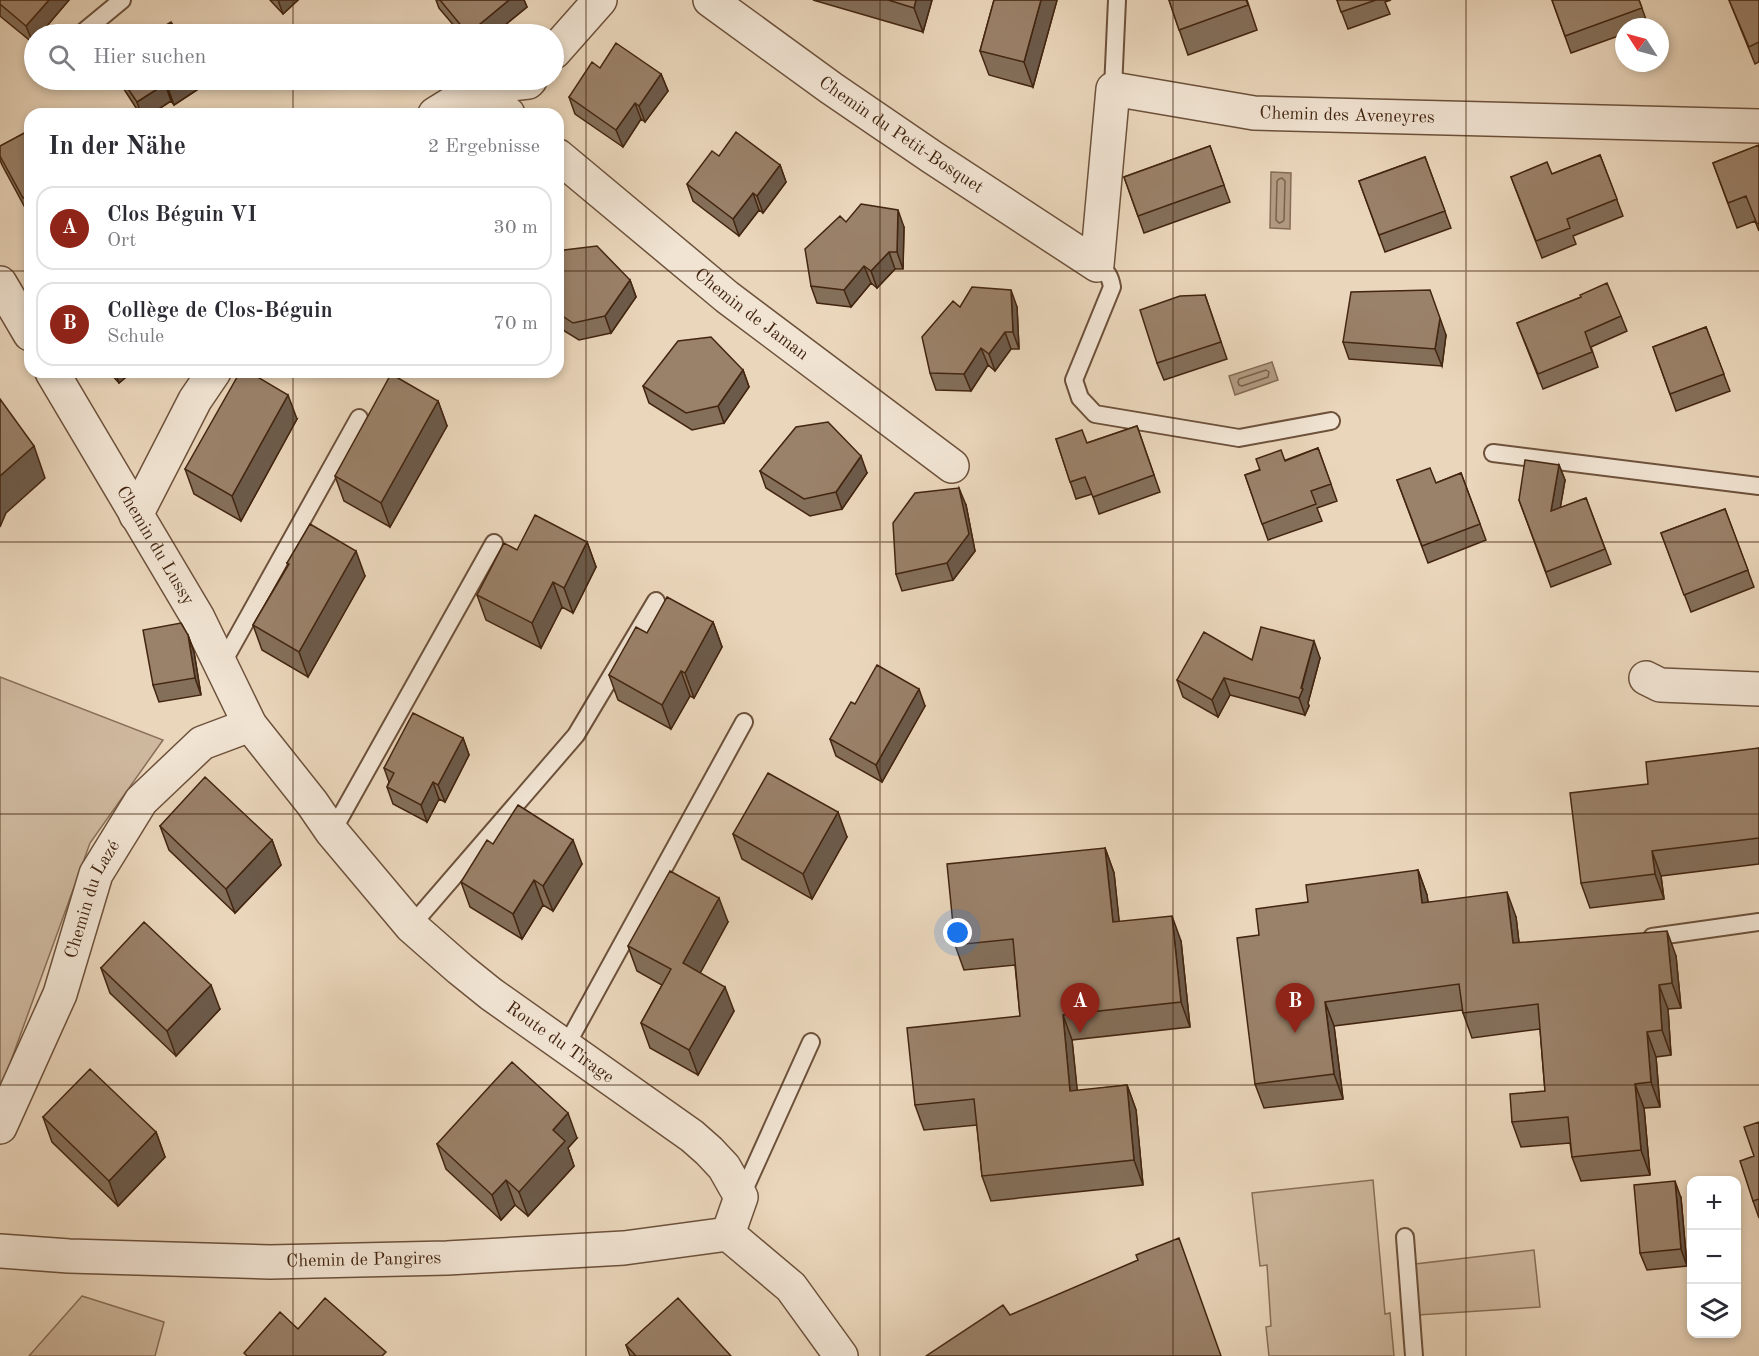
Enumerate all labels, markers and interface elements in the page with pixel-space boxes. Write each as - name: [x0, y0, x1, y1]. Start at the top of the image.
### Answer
- north arrow: [1615, 18, 1669, 72]
- search box: [24, 24, 564, 90]
- icon: search: [45, 41, 78, 74]
- text: Hier suchen: [93, 46, 206, 68]
- street label: Chemin du Petit-Bosquet: [815, 73, 987, 197]
- street label: Chemin des Aveneyres: [1259, 104, 1435, 127]
- text: In der Nähe: [48, 134, 186, 160]
- text: 2 Ergebnisse: [428, 137, 540, 157]
- text: Clos Béguin VI: [107, 204, 257, 226]
- text: A: [62, 218, 77, 238]
- text: 30 m: [493, 218, 538, 238]
- text: Ort: [107, 231, 136, 251]
- street label: Chemin de Jaman: [691, 265, 812, 364]
- text: Collège de Clos-Béguin: [107, 300, 333, 322]
- text: B: [62, 314, 77, 334]
- text: 70 m: [493, 314, 538, 334]
- text: Schule: [107, 327, 164, 347]
- street label: Chemin du Lussy: [113, 483, 198, 609]
- street label: Chemin du Lazé: [62, 837, 123, 961]
- your location: [943, 918, 972, 947]
- pin: A: [1060, 984, 1100, 1033]
- pin: B: [1276, 984, 1314, 1033]
- street label: Route du Tirage: [503, 999, 617, 1087]
- map controls: [1687, 1176, 1741, 1338]
- button: +: [1687, 1176, 1741, 1230]
- button: −: [1687, 1230, 1741, 1284]
- street label: Chemin de Pangires: [286, 1249, 442, 1271]
- button: layers: [1687, 1284, 1741, 1338]

